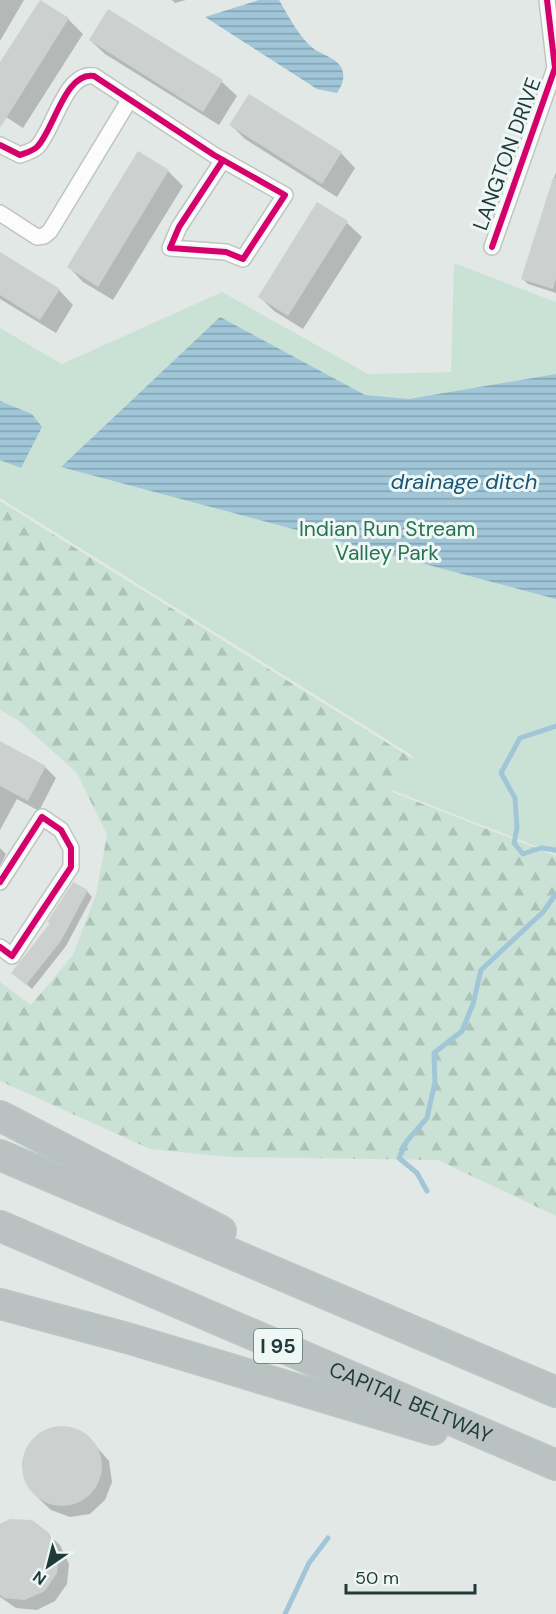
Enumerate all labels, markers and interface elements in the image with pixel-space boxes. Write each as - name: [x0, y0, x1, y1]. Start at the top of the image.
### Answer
- street label: LANGTON DRIVE: [466, 74, 548, 234]
- water label: drainage ditch: [390, 467, 538, 496]
- park label: Indian Run Stream Valley Park: [299, 515, 475, 567]
- road number: I 95: [254, 1329, 302, 1363]
- street label: CAPITAL BELTWAY: [325, 1355, 497, 1450]
- north arrow: [18, 1536, 78, 1596]
- scale bar: [346, 1557, 475, 1595]
- text: N: [29, 1566, 50, 1590]
- text: 50 m: [355, 1566, 399, 1590]

